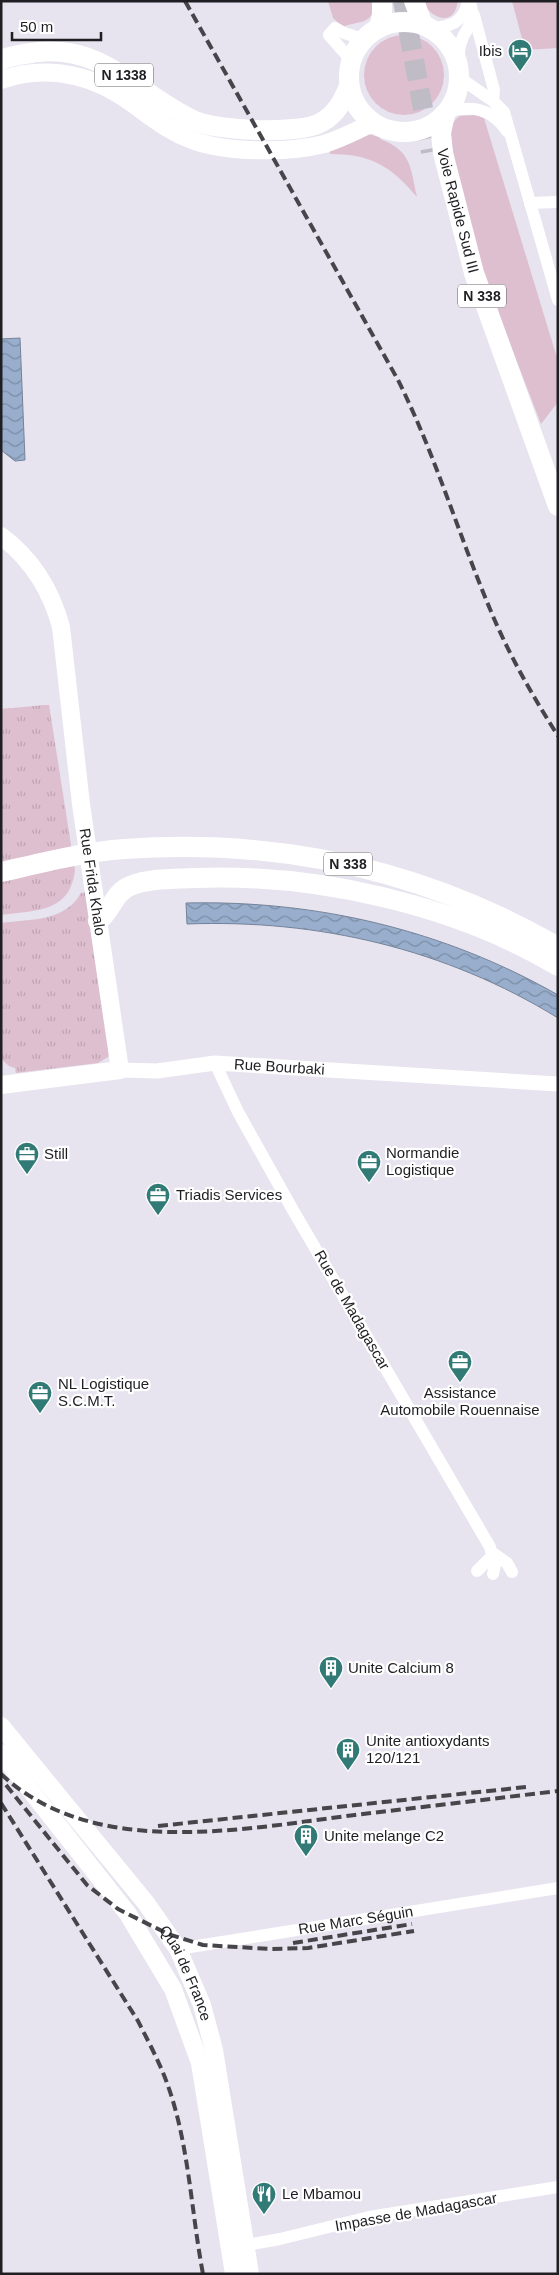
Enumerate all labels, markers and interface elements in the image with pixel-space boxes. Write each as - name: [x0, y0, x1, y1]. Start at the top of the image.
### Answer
- scale bar: [12, 10, 101, 42]
- text: 50 m: [20, 18, 53, 35]
- hotel icon: Ibis: [507, 38, 533, 72]
- place label: Ibis: [479, 42, 502, 59]
- road number: N 1338: [95, 64, 153, 86]
- street label: Voie Rapide Sud III: [435, 147, 483, 275]
- road number: N 338: [458, 284, 506, 308]
- street label: Rue Frida Khalo: [77, 827, 109, 937]
- road number: N 338: [324, 852, 372, 876]
- street label: Rue Bourbaki: [233, 1055, 325, 1078]
- office icon: Still: [14, 1141, 40, 1175]
- place label: Normandie Logistique: [386, 1144, 459, 1178]
- place label: Still: [44, 1145, 68, 1162]
- office icon: Normandie Logistique: [356, 1149, 382, 1183]
- office icon: Triadis Services: [145, 1182, 171, 1216]
- place label: Triadis Services: [176, 1186, 282, 1203]
- street label: Rue de Madagascar: [311, 1247, 394, 1372]
- office icon: Assistance Automobile Rouennaise: [447, 1349, 473, 1383]
- place label: NL Logistique S.C.M.T.: [58, 1375, 149, 1409]
- office icon: NL Logistique S.C.M.T.: [27, 1380, 53, 1414]
- place label: Assistance Automobile Rouennaise: [380, 1384, 540, 1418]
- building icon: Unite Calcium 8: [318, 1655, 344, 1689]
- place label: Unite Calcium 8: [348, 1659, 454, 1676]
- place label: Unite antioxydants 120/121: [366, 1732, 489, 1766]
- building icon: Unite antioxydants 120/121: [335, 1737, 361, 1771]
- building icon: Unite melange C2: [293, 1823, 319, 1857]
- place label: Unite melange C2: [324, 1827, 444, 1844]
- street label: Rue Marc Séguin: [297, 1902, 414, 1938]
- street label: Quai de France: [156, 1922, 215, 2022]
- restaurant icon: Le Mbamou: [251, 2181, 277, 2215]
- place label: Le Mbamou: [282, 2185, 361, 2202]
- street label: Impasse de Madagascar: [334, 2189, 498, 2234]

